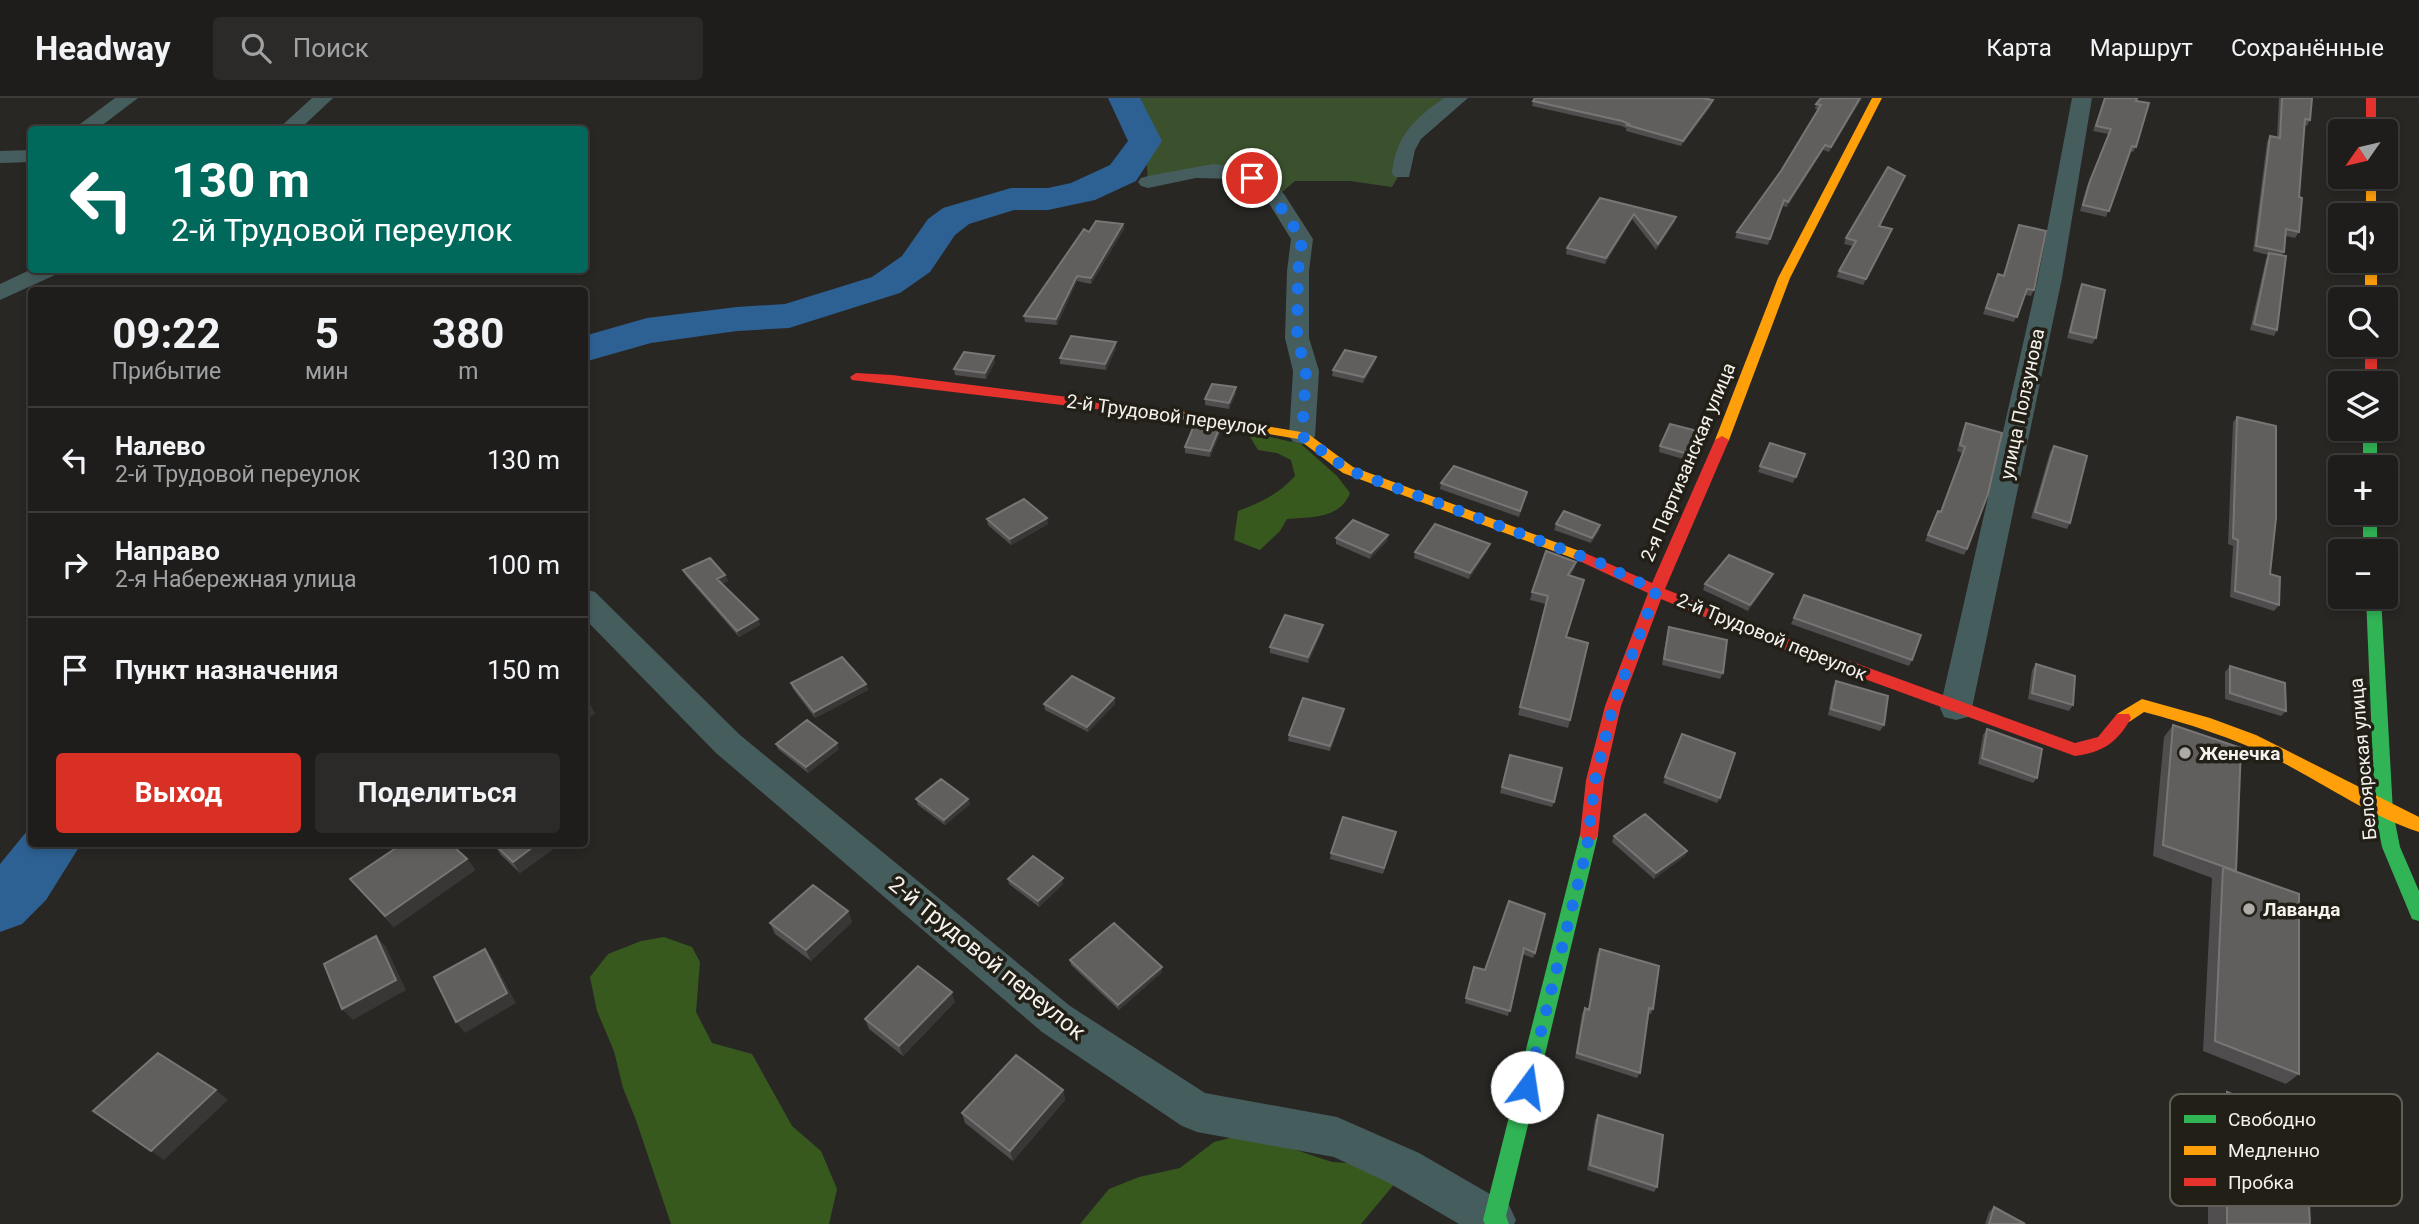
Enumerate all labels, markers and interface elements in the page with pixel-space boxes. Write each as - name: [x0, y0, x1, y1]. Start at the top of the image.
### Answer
- search box: [213, 17, 703, 80]
- text: Headway: [35, 29, 171, 68]
- icon: search: [237, 29, 275, 67]
- text: Поиск: [293, 33, 369, 63]
- text: Карта: [1986, 34, 2052, 62]
- text: Маршрут: [2090, 34, 2193, 62]
- text: Сохранённые: [2231, 34, 2384, 62]
- north arrow: [2328, 119, 2398, 189]
- map controls: [2328, 119, 2398, 609]
- pin: [1222, 148, 1282, 208]
- text: 130 m: [171, 152, 310, 209]
- icon: left: [56, 154, 147, 245]
- icon: arrive: [1233, 159, 1271, 197]
- button: sound: [2328, 203, 2398, 273]
- text: 2-й Трудовой переулок: [171, 211, 512, 249]
- button: search: [2328, 287, 2398, 357]
- text: 09:22: [112, 309, 221, 358]
- text: 5: [315, 309, 339, 358]
- text: 380: [432, 309, 504, 358]
- street label: улица Ползунова: [1995, 326, 2049, 482]
- text: Прибытие: [112, 358, 221, 385]
- text: мин: [305, 358, 349, 385]
- text: m: [458, 358, 478, 385]
- street label: 2-я Партизанская улица: [1636, 359, 1740, 565]
- button: layers: [2328, 371, 2398, 441]
- street label: 2-й Трудовой переулок: [1065, 390, 1270, 441]
- text: Налево: [115, 431, 205, 461]
- icon: left: [56, 441, 94, 479]
- text: 130 m: [487, 445, 560, 475]
- button: +: [2328, 455, 2398, 525]
- text: 2-й Трудовой переулок: [115, 461, 360, 488]
- text: Направо: [115, 536, 220, 566]
- button: −: [2328, 539, 2398, 609]
- icon: right: [56, 546, 94, 584]
- text: 100 m: [487, 550, 560, 580]
- text: 2-я Набережная улица: [115, 566, 356, 593]
- street label: 2-й Трудовой переулок: [1674, 588, 1871, 686]
- icon: arrive: [56, 651, 94, 689]
- text: Пункт назначения: [115, 655, 339, 685]
- text: 150 m: [487, 655, 560, 685]
- street label: Белоярская улица: [2344, 677, 2382, 841]
- place label: Женечка: [2199, 742, 2280, 765]
- marker: Женечка: [2177, 745, 2193, 761]
- button: Выход: [56, 753, 301, 833]
- button: Поделиться: [315, 753, 560, 833]
- street label: 2-й Трудовой переулок: [883, 870, 1091, 1046]
- place label: Лаванда: [2263, 898, 2340, 921]
- marker: Лаванда: [2241, 901, 2257, 917]
- position arrow: [1490, 1050, 1564, 1124]
- legend: [2170, 1094, 2402, 1206]
- text: Свободно: [2228, 1108, 2316, 1131]
- text: Медленно: [2228, 1139, 2320, 1162]
- text: Пробка: [2228, 1171, 2294, 1194]

